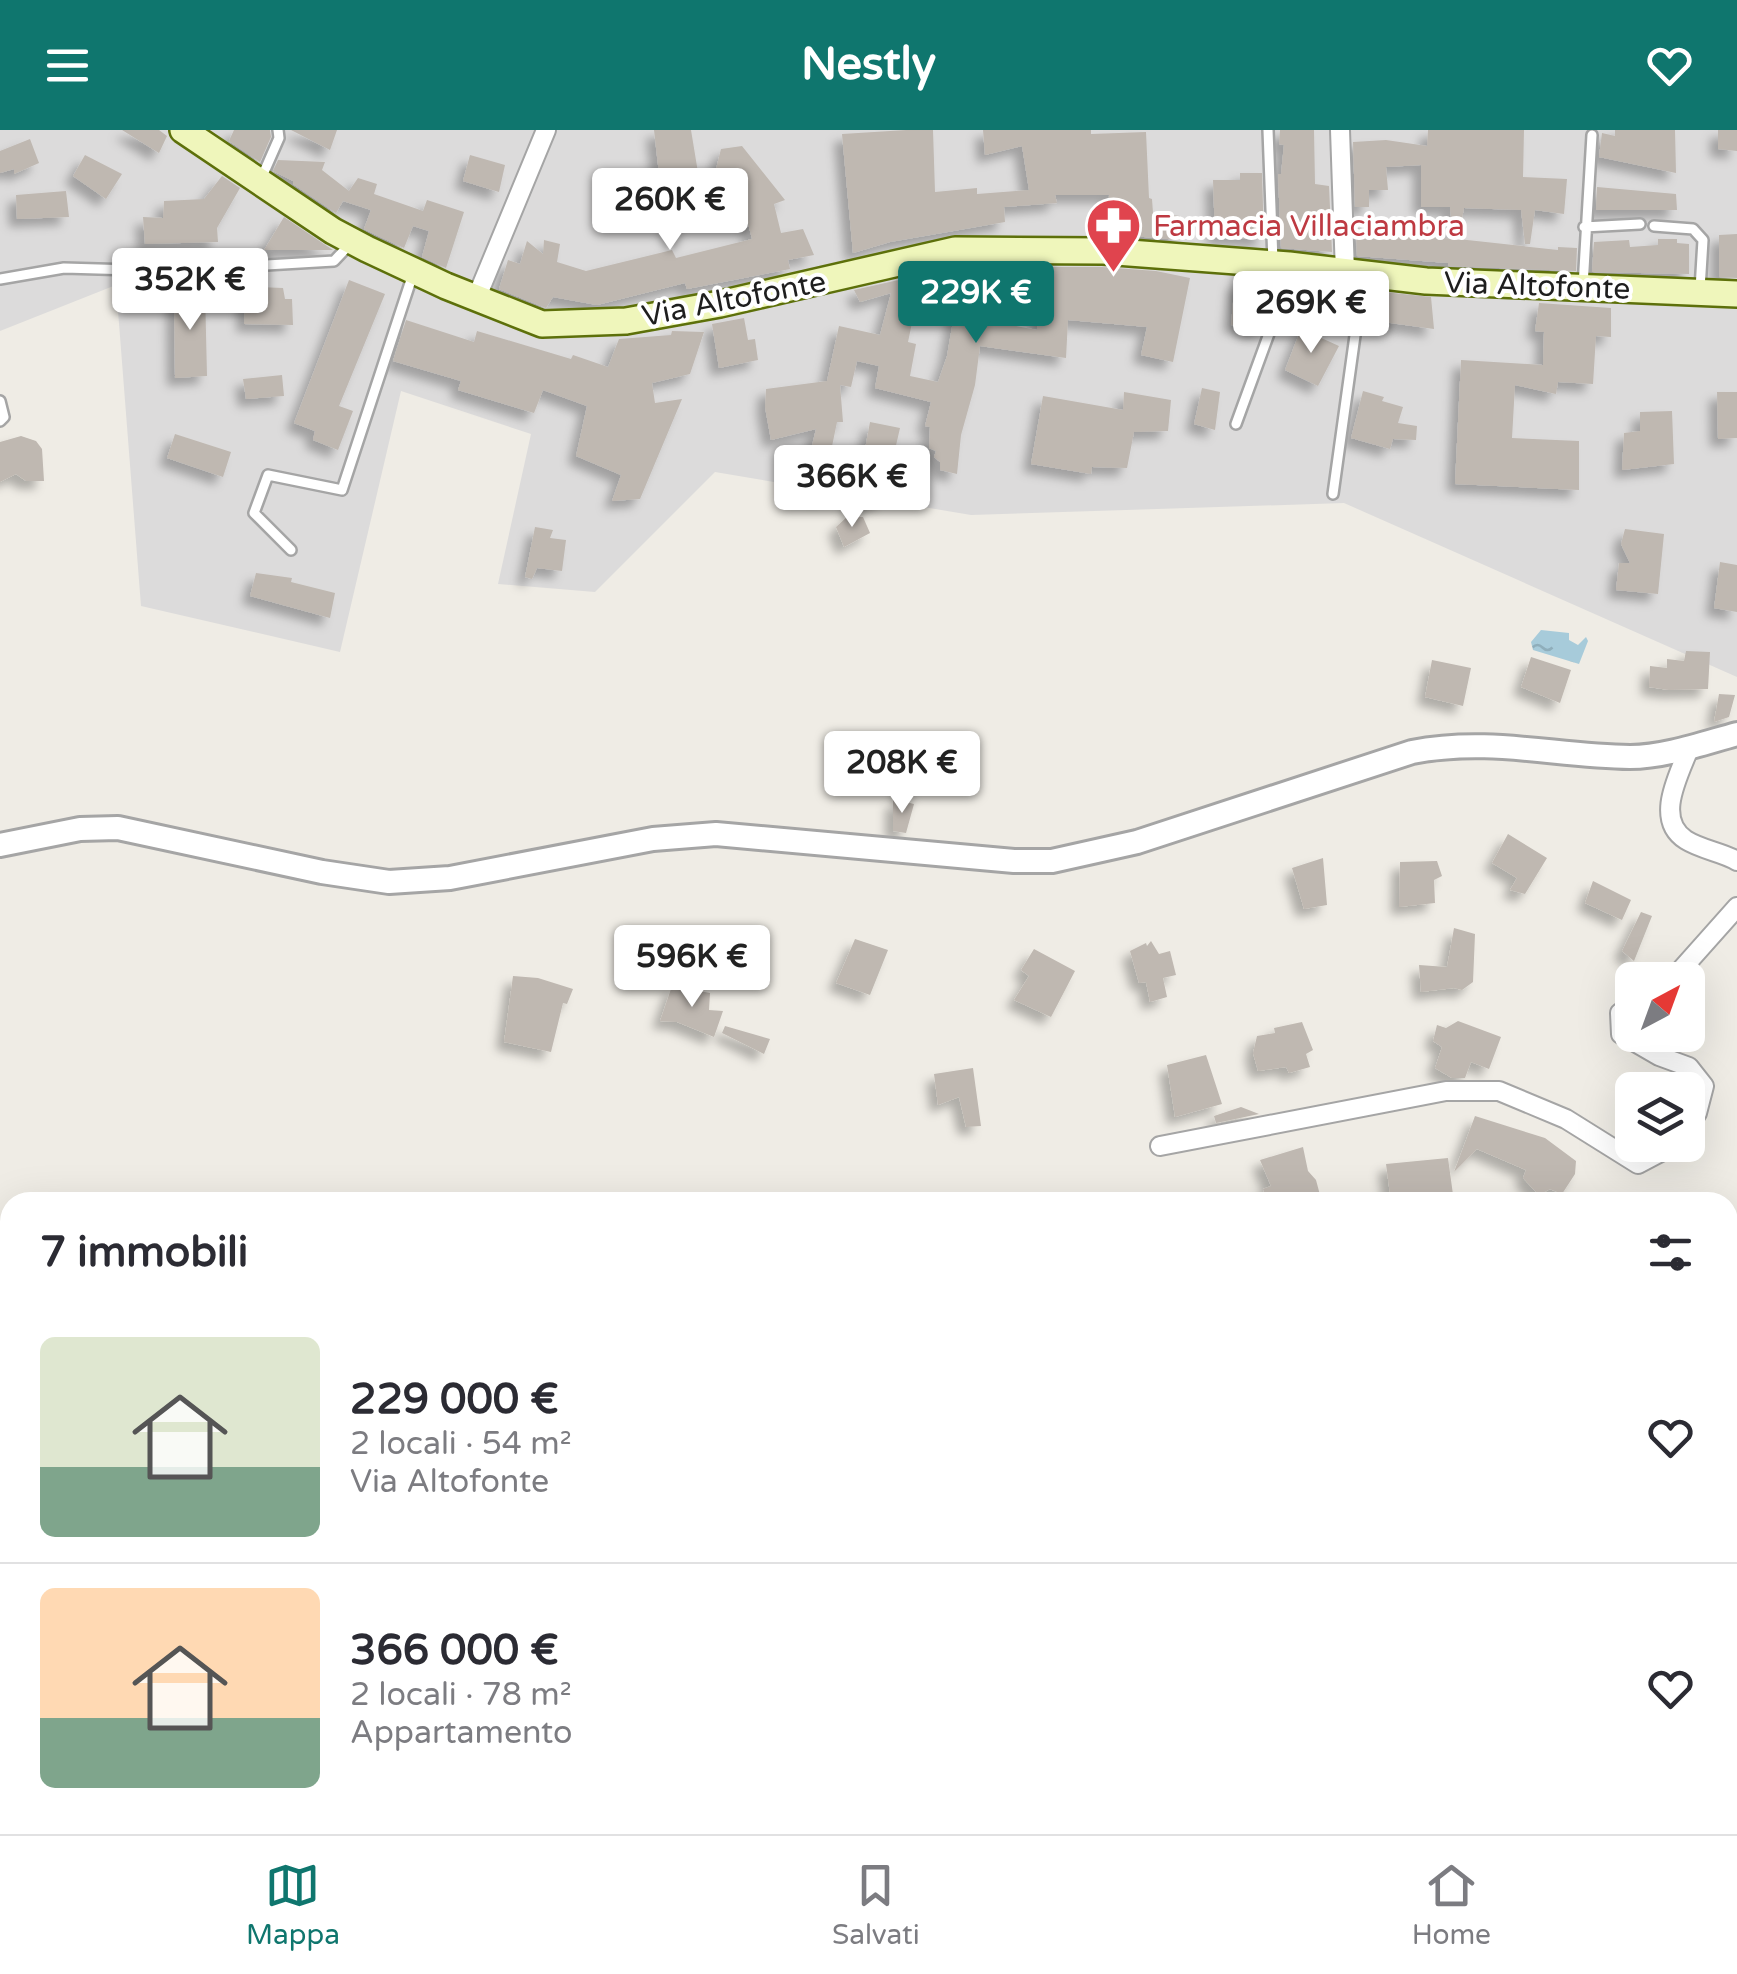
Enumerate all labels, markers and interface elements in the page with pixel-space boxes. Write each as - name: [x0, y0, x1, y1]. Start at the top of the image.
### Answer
- icon: menu: [40, 38, 95, 93]
- text: Nestly: [801, 38, 936, 92]
- icon: heart: [1642, 38, 1697, 93]
- pin: 260K €: [589, 168, 751, 253]
- text: 260K €: [614, 181, 726, 219]
- pharmacy icon: Farmacia Villaciambra: [1084, 196, 1144, 275]
- place label: Farmacia Villaciambra: [1153, 208, 1465, 245]
- pin: 352K €: [109, 248, 271, 333]
- text: 352K €: [134, 261, 246, 299]
- pin: 229K €: [895, 261, 1057, 346]
- street label: Via Altofonte: [639, 263, 829, 335]
- street label: Via Altofonte: [1443, 264, 1631, 308]
- pin: 269K €: [1230, 271, 1392, 356]
- text: 229K €: [920, 274, 1032, 312]
- text: 269K €: [1255, 284, 1367, 322]
- pin: 366K €: [771, 445, 933, 530]
- text: 366K €: [796, 458, 908, 496]
- pin: 208K €: [821, 731, 983, 816]
- text: 208K €: [846, 744, 958, 782]
- pin: 596K €: [611, 925, 773, 1010]
- text: 596K €: [636, 938, 748, 976]
- north arrow: [1615, 962, 1705, 1052]
- map controls: [1615, 962, 1705, 1162]
- button: layers: [1615, 1072, 1705, 1162]
- icon: filters: [1643, 1225, 1698, 1280]
- text: 7 immobili: [40, 1227, 248, 1278]
- text: 229 000 €: [350, 1374, 559, 1425]
- icon: home: [120, 1377, 240, 1497]
- icon: heart: [1643, 1410, 1698, 1465]
- text: 2 locali · 54 m²: [350, 1425, 572, 1463]
- text: Via Altofonte: [350, 1463, 549, 1501]
- text: 366 000 €: [350, 1625, 559, 1676]
- icon: home: [120, 1628, 240, 1748]
- icon: heart: [1643, 1661, 1698, 1716]
- text: 2 locali · 78 m²: [350, 1676, 572, 1714]
- text: Appartamento: [350, 1714, 573, 1752]
- tab: Mappa: [246, 1858, 340, 1952]
- tab: Salvati: [832, 1858, 920, 1952]
- tab: Home: [1412, 1858, 1491, 1952]

